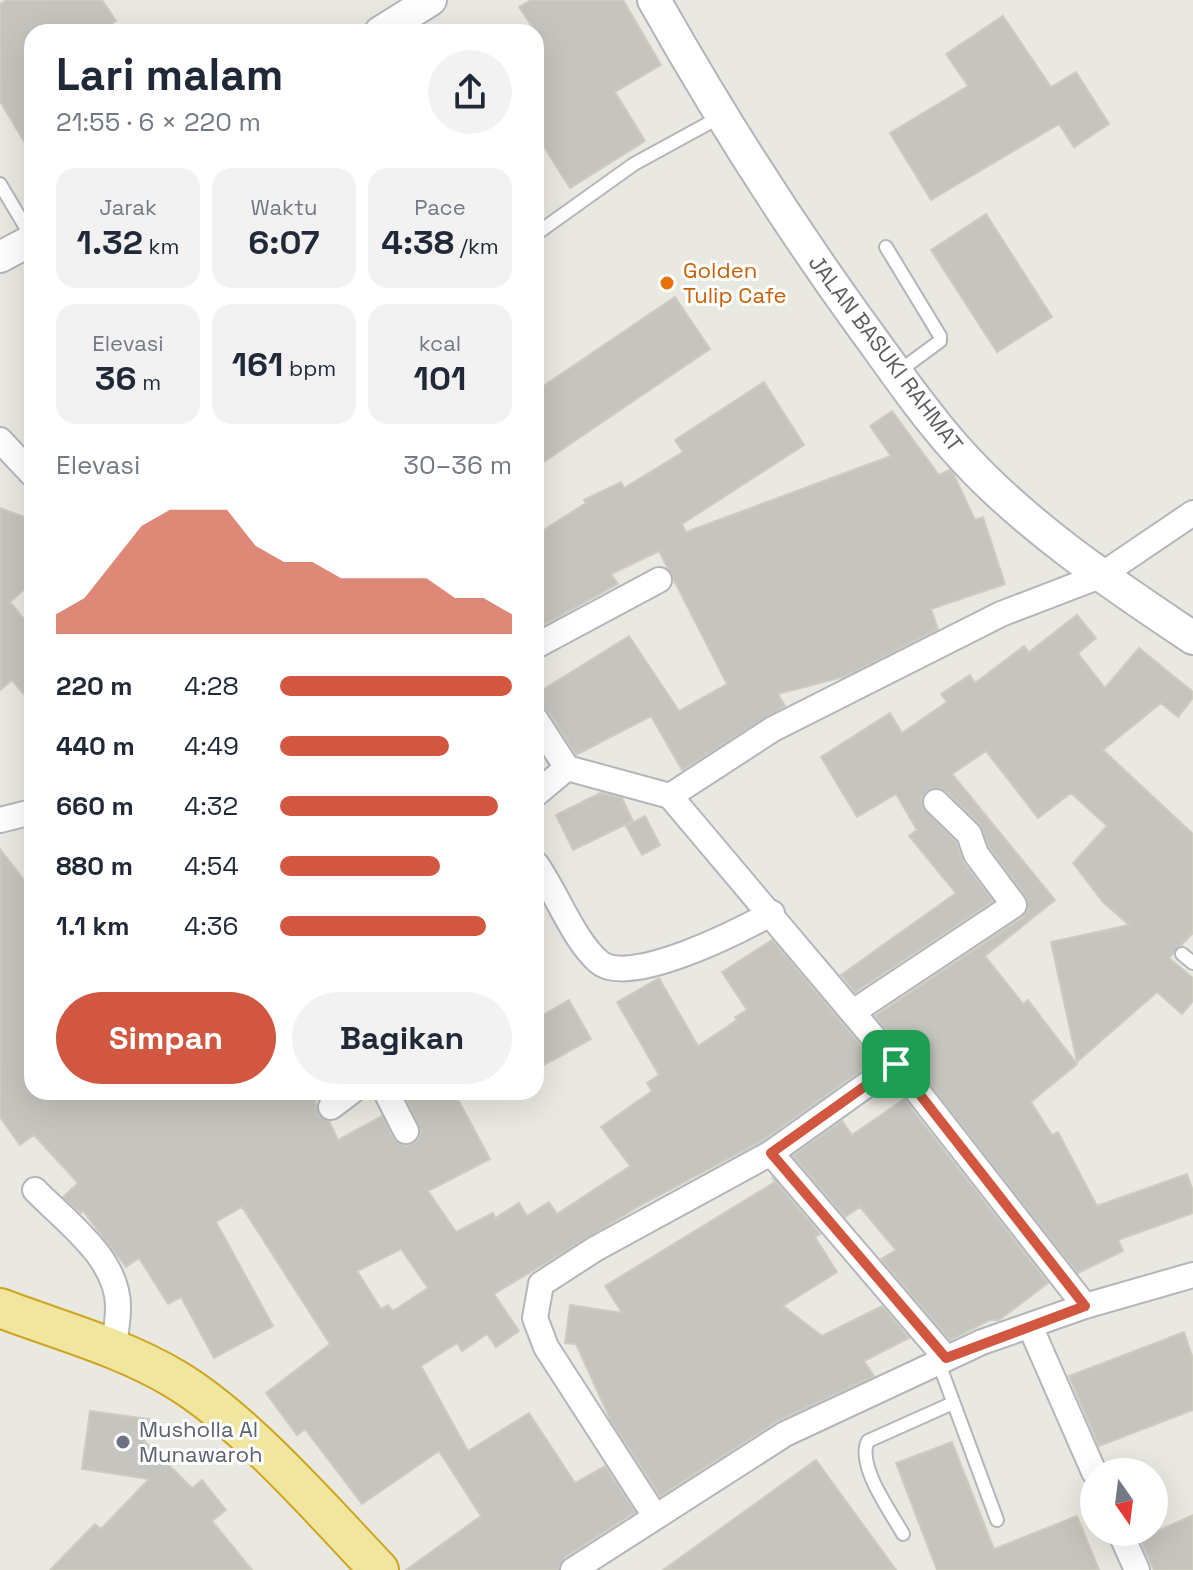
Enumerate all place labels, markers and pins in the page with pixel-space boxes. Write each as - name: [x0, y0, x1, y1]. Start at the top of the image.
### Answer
- place label: Golden Tulip Cafe: [683, 256, 787, 309]
- marker: Golden Tulip Cafe: [658, 274, 676, 292]
- pin: [862, 1030, 930, 1098]
- place label: Musholla Al Munawaroh: [139, 1415, 262, 1468]
- marker: Musholla Al Munawaroh: [114, 1433, 132, 1451]

